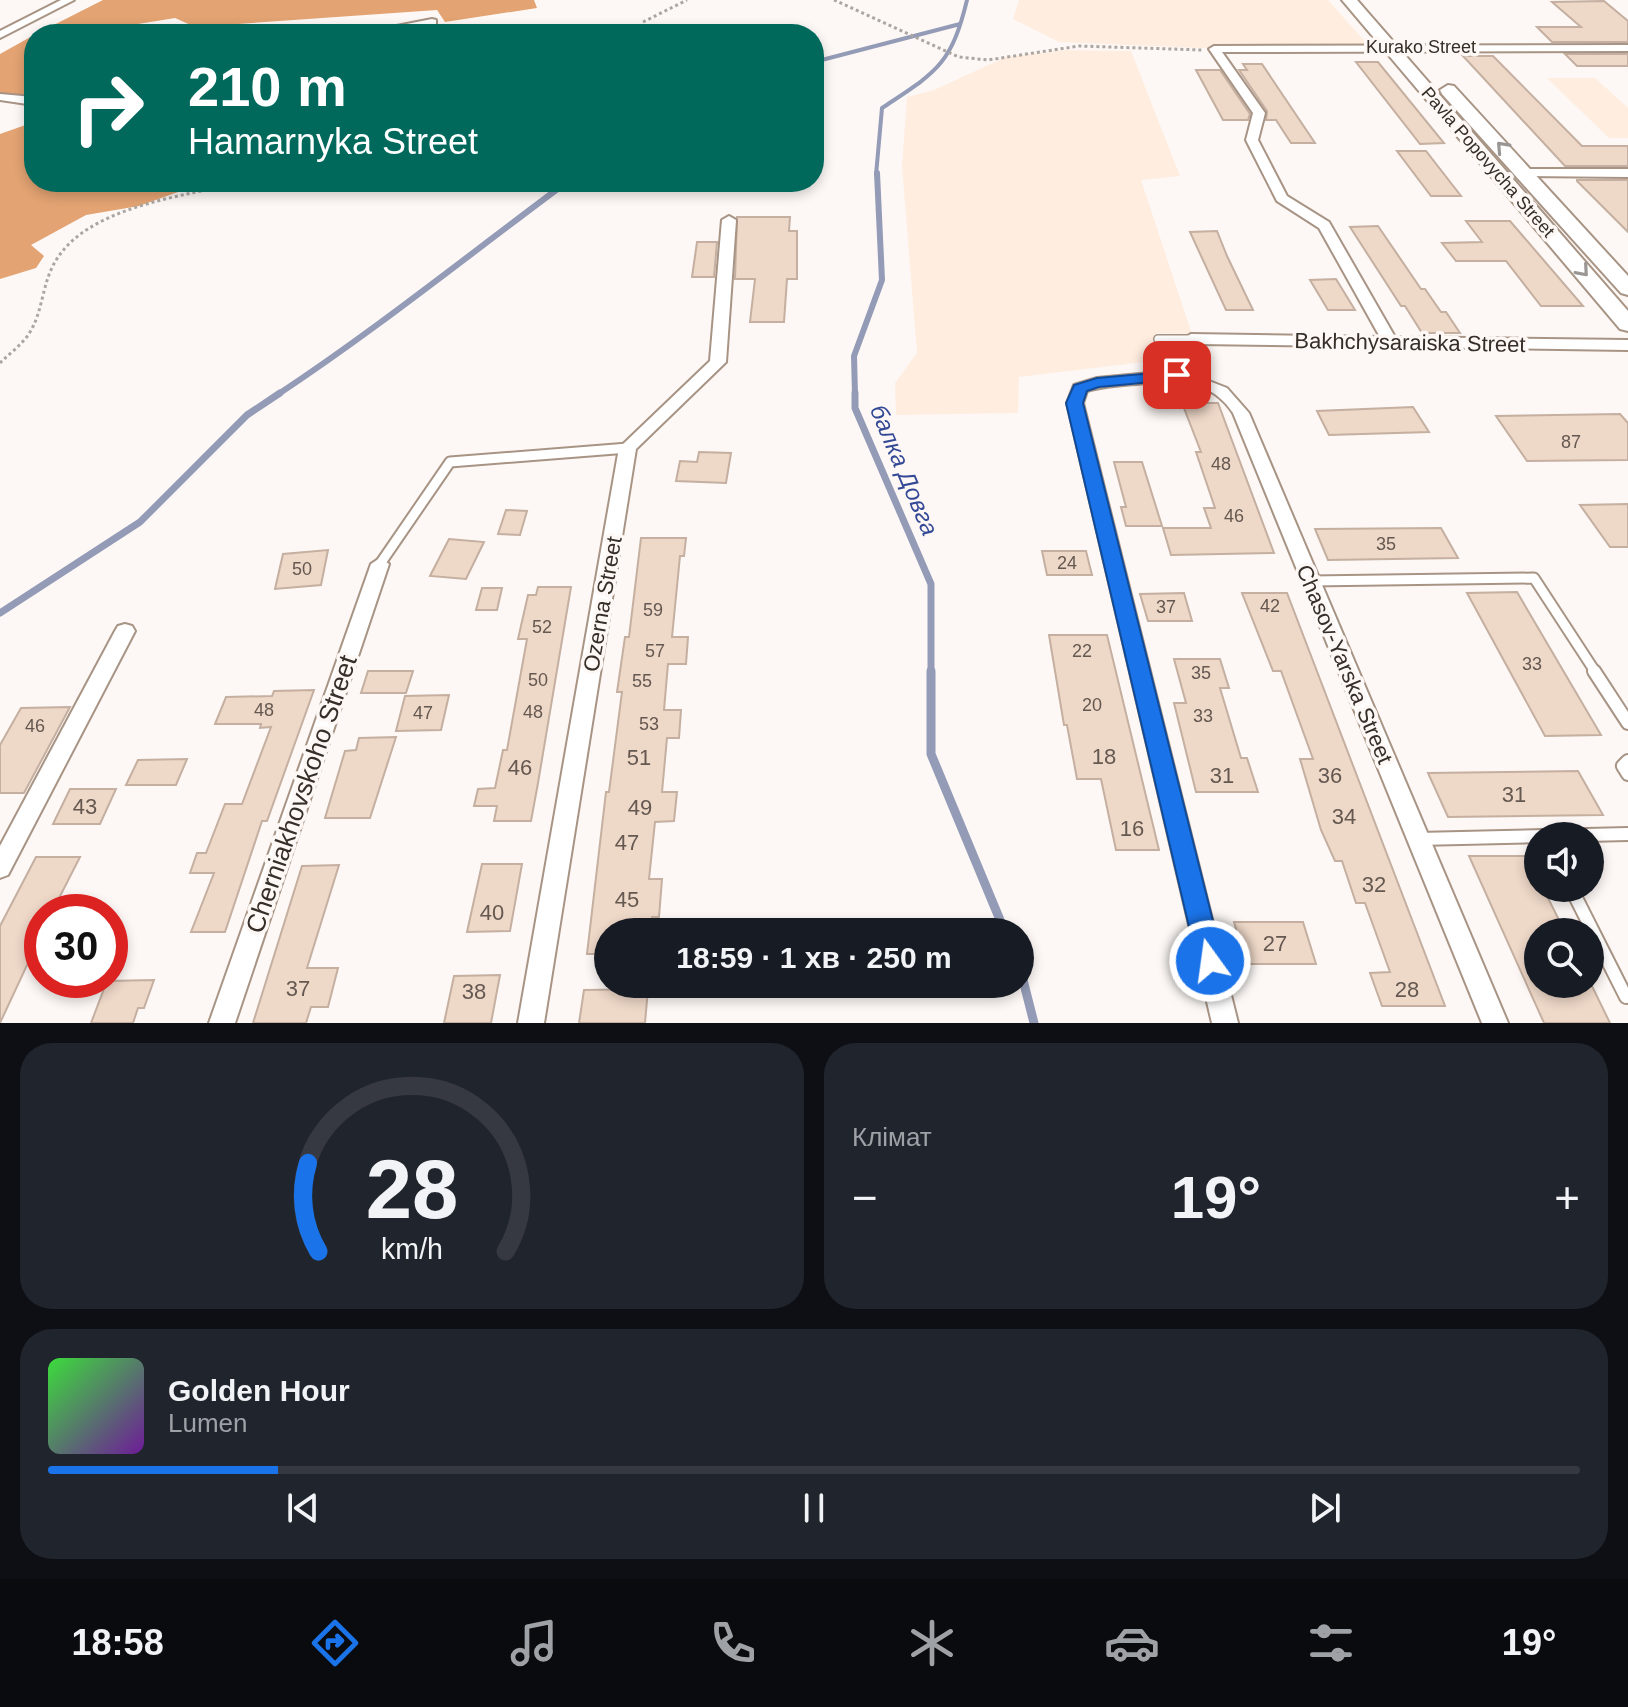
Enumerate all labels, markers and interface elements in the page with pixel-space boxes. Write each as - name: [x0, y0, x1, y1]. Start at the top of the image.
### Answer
- street label: Kurako Street: [1366, 37, 1476, 57]
- text: 210 m: [188, 55, 347, 118]
- icon: right: [56, 56, 160, 160]
- street label: Pavla Popovycha Street: [1417, 83, 1559, 241]
- text: Hamarnyka Street: [188, 121, 478, 162]
- one-way arrow: [1496, 142, 1511, 156]
- one-way arrow: [1573, 262, 1588, 277]
- street label: Bakhchysaraiska Street: [1294, 328, 1526, 357]
- pin: [1143, 341, 1211, 409]
- icon: arrive: [1155, 353, 1199, 397]
- water label: балка Довга: [865, 400, 944, 539]
- house number: 87: [1561, 432, 1581, 452]
- house number: 48: [1211, 454, 1231, 474]
- house number: 46: [1224, 506, 1244, 526]
- street label: Ozerna Street: [578, 534, 627, 674]
- house number: 35: [1376, 534, 1396, 554]
- house number: 24: [1057, 553, 1077, 573]
- house number: 50: [292, 559, 312, 579]
- street label: Chasov-Yarska Street: [1291, 561, 1398, 767]
- house number: 42: [1260, 596, 1280, 616]
- house number: 37: [1156, 597, 1176, 617]
- house number: 59: [643, 600, 663, 620]
- house number: 52: [532, 617, 552, 637]
- house number: 57: [645, 641, 665, 661]
- house number: 22: [1072, 641, 1092, 661]
- street label: Cherniakhovskoho Street: [239, 650, 363, 937]
- house number: 33: [1522, 654, 1542, 674]
- house number: 35: [1191, 663, 1211, 683]
- house number: 50: [528, 670, 548, 690]
- house number: 55: [632, 671, 652, 691]
- house number: 20: [1082, 695, 1102, 715]
- house number: 48: [254, 700, 274, 720]
- house number: 48: [523, 702, 543, 722]
- house number: 47: [413, 703, 433, 723]
- house number: 33: [1193, 706, 1213, 726]
- house number: 53: [639, 714, 659, 734]
- house number: 46: [25, 716, 45, 736]
- house number: 18: [1092, 744, 1116, 769]
- house number: 51: [627, 745, 651, 770]
- house number: 46: [508, 755, 532, 780]
- house number: 31: [1210, 763, 1234, 788]
- house number: 36: [1318, 763, 1342, 788]
- house number: 31: [1502, 782, 1526, 807]
- house number: 43: [73, 794, 97, 819]
- house number: 49: [628, 795, 652, 820]
- house number: 34: [1332, 804, 1356, 829]
- house number: 16: [1120, 816, 1144, 841]
- map controls: [1524, 822, 1604, 998]
- button: sound: [1524, 822, 1604, 902]
- house number: 47: [615, 830, 639, 855]
- house number: 32: [1362, 872, 1386, 897]
- house number: 45: [615, 887, 639, 912]
- speed limit sign: 30: [24, 894, 128, 998]
- house number: 40: [480, 900, 504, 925]
- button: search: [1524, 918, 1604, 998]
- position arrow: [1168, 919, 1252, 1003]
- house number: 27: [1263, 931, 1287, 956]
- text: 18:59 · 1 хв · 250 m: [676, 941, 952, 974]
- house number: 37: [286, 976, 310, 1001]
- house number: 28: [1395, 977, 1419, 1002]
- house number: 38: [462, 979, 486, 1004]
- text: Клімат: [852, 1122, 932, 1152]
- text: 28: [366, 1143, 458, 1236]
- text: 19°: [1171, 1164, 1261, 1231]
- text: −: [852, 1173, 878, 1222]
- text: +: [1554, 1173, 1580, 1222]
- text: km/h: [381, 1233, 443, 1265]
- text: Golden Hour: [168, 1374, 350, 1407]
- text: Lumen: [168, 1408, 248, 1438]
- icon: previous: [281, 1486, 325, 1530]
- icon: pause: [792, 1486, 836, 1530]
- icon: next: [1303, 1486, 1347, 1530]
- icon: directions: [307, 1615, 363, 1671]
- icon: music: [506, 1615, 562, 1671]
- icon: phone: [705, 1615, 761, 1671]
- icon: climate: [904, 1615, 960, 1671]
- icon: car: [1104, 1615, 1160, 1671]
- icon: filters: [1303, 1615, 1359, 1671]
- text: 18:58: [72, 1622, 164, 1663]
- text: 19°: [1502, 1622, 1556, 1663]

